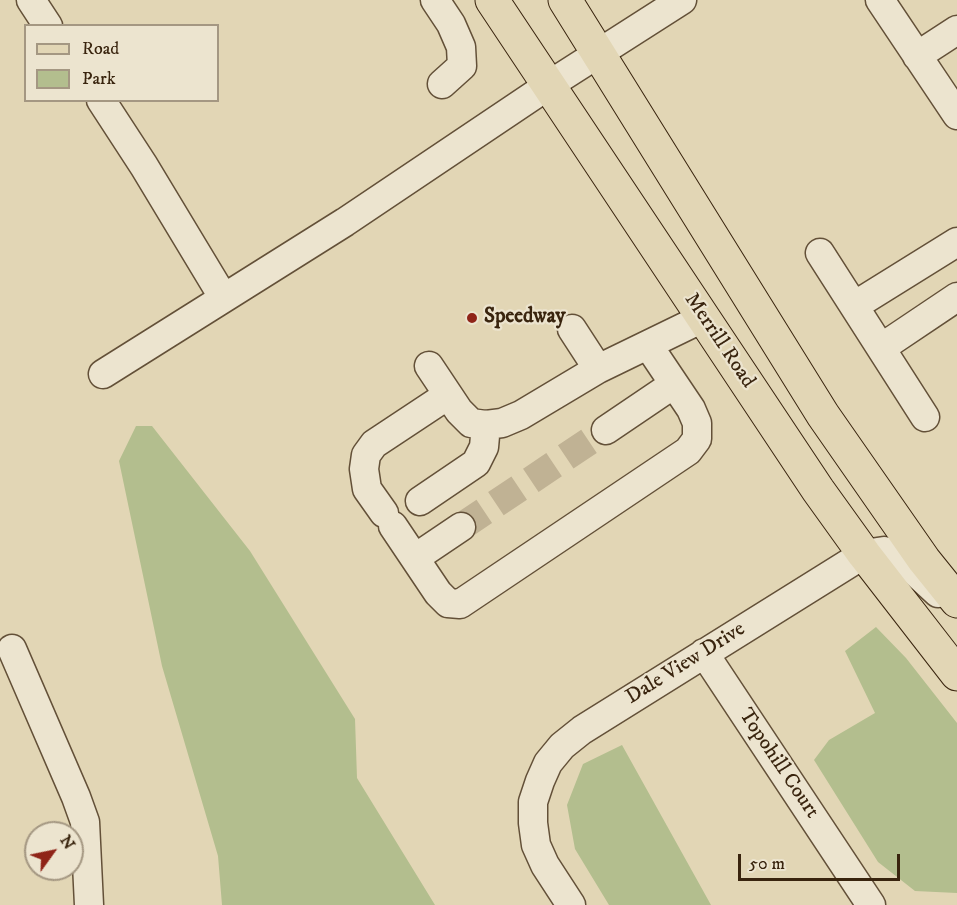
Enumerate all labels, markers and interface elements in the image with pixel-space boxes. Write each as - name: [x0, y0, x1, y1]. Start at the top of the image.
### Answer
- legend: [24, 24, 219, 102]
- text: Road: [82, 38, 119, 60]
- text: Park: [82, 68, 116, 90]
- street label: Merrill Road: [678, 289, 760, 393]
- place label: Speedway: [484, 305, 566, 331]
- marker: Speedway: [465, 311, 479, 325]
- street label: Dale View Drive: [622, 617, 750, 711]
- street label: Topohill Court: [732, 704, 824, 824]
- north arrow: [24, 821, 84, 881]
- text: N: [55, 831, 79, 853]
- scale bar: [741, 842, 903, 880]
- text: 50 m: [749, 853, 785, 875]

